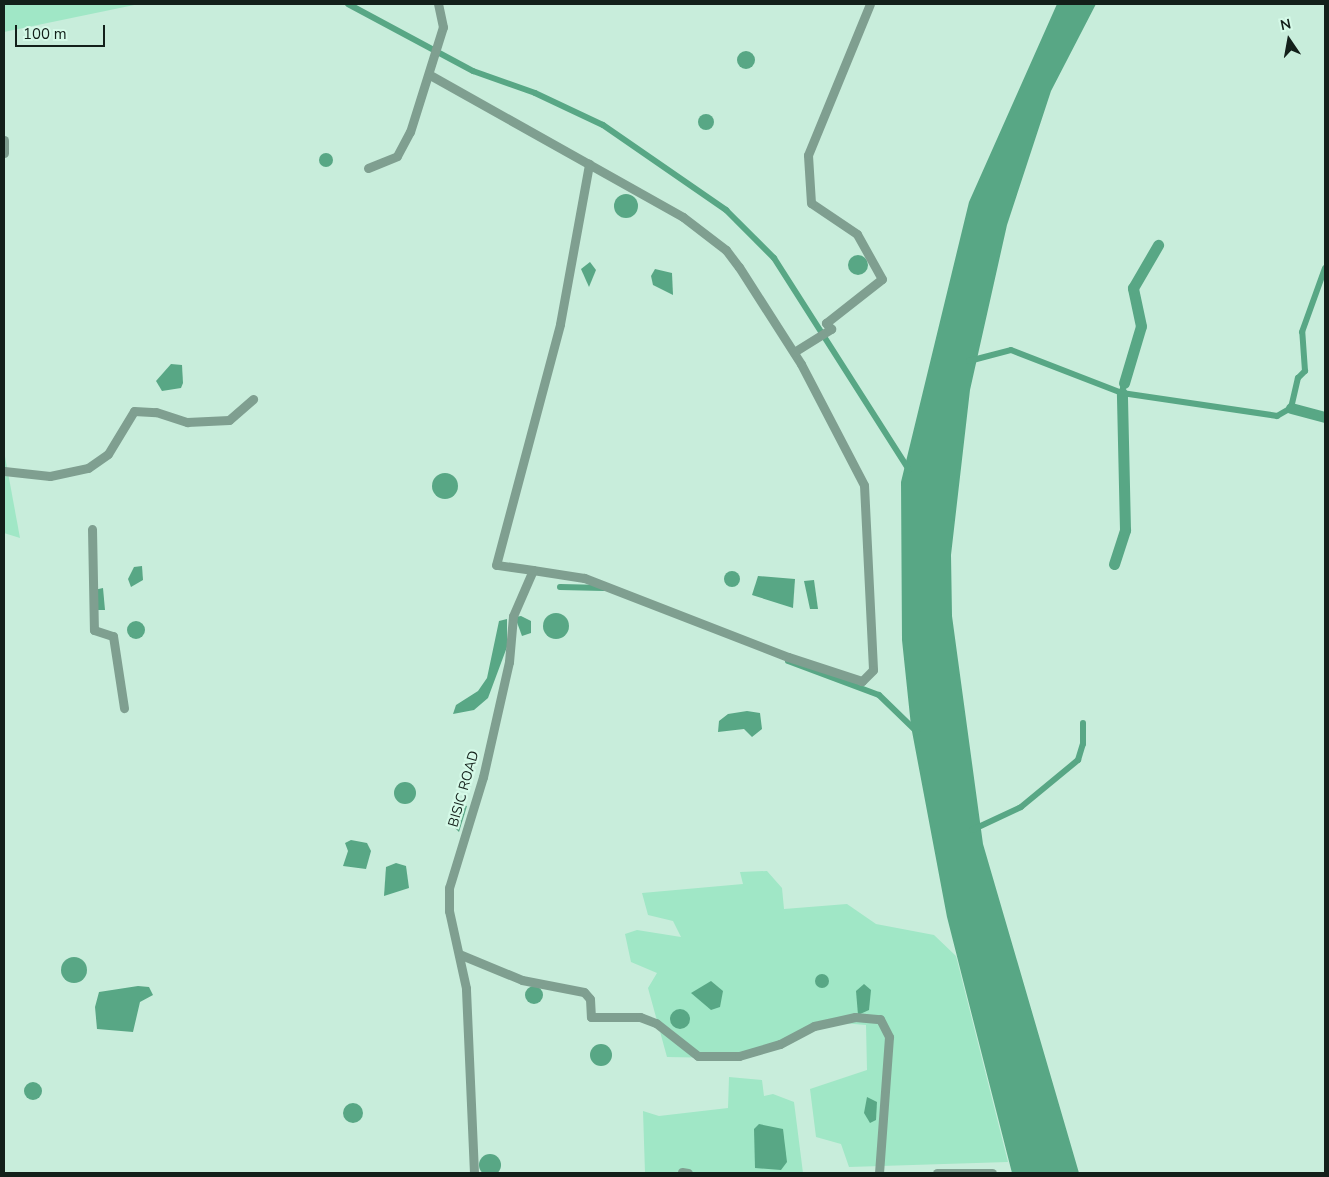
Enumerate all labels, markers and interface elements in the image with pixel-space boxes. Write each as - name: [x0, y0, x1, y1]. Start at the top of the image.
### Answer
- text: N: [1279, 14, 1293, 35]
- scale bar: [18, 15, 108, 47]
- north arrow: [1264, 15, 1314, 65]
- text: 100 m: [23, 24, 67, 44]
- street label: BISIC ROAD: [445, 749, 483, 829]

